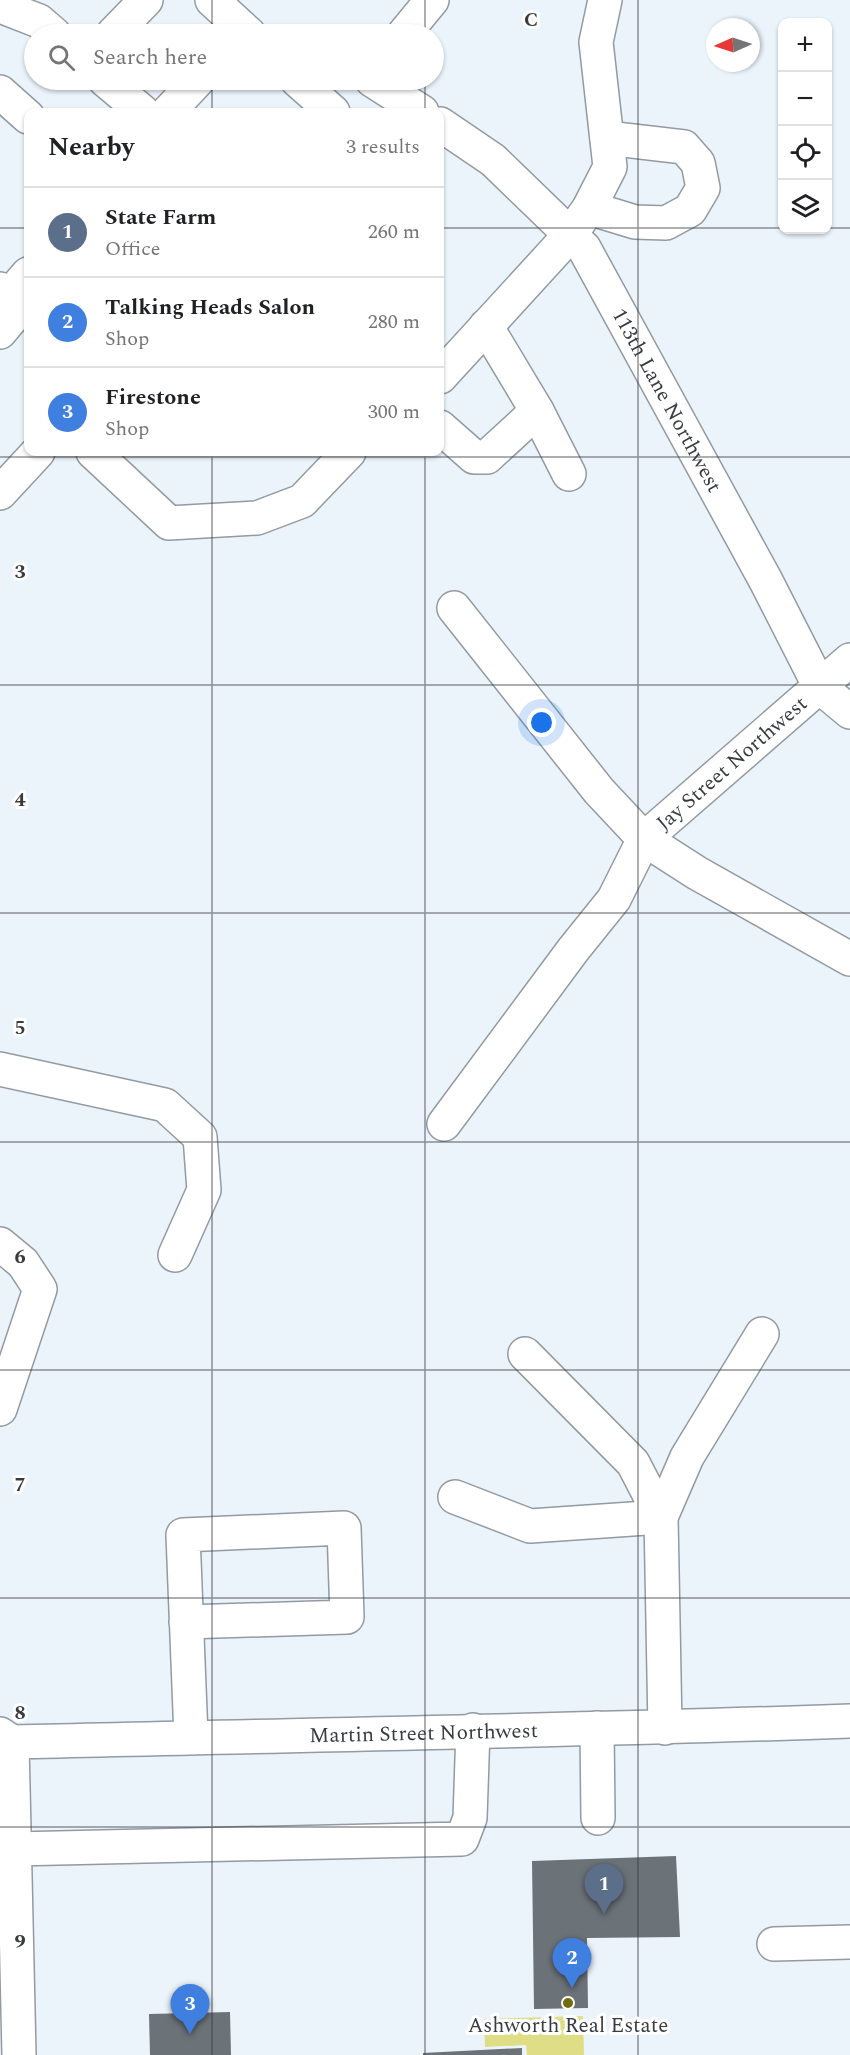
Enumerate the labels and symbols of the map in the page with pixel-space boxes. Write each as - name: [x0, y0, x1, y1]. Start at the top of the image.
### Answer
- text: C: [524, 5, 538, 35]
- north arrow: [706, 18, 760, 72]
- street label: 113th Lane Northwest: [603, 303, 730, 499]
- text: 3: [14, 557, 26, 587]
- street label: Jay Street Northwest: [649, 689, 815, 839]
- your location: [527, 708, 556, 737]
- text: 4: [14, 785, 26, 815]
- text: 5: [14, 1013, 26, 1043]
- text: 6: [14, 1242, 26, 1272]
- text: 7: [14, 1470, 26, 1500]
- text: 8: [14, 1698, 26, 1728]
- street label: Martin Street Northwest: [309, 1715, 538, 1752]
- pin: 1: [584, 1864, 624, 1914]
- text: 9: [14, 1927, 26, 1957]
- pin: 2: [552, 1938, 592, 1988]
- pin: 3: [170, 1984, 210, 2034]
- marker: Ashworth Real Estate: [561, 1996, 575, 2010]
- place label: Ashworth Real Estate: [468, 2010, 668, 2042]

